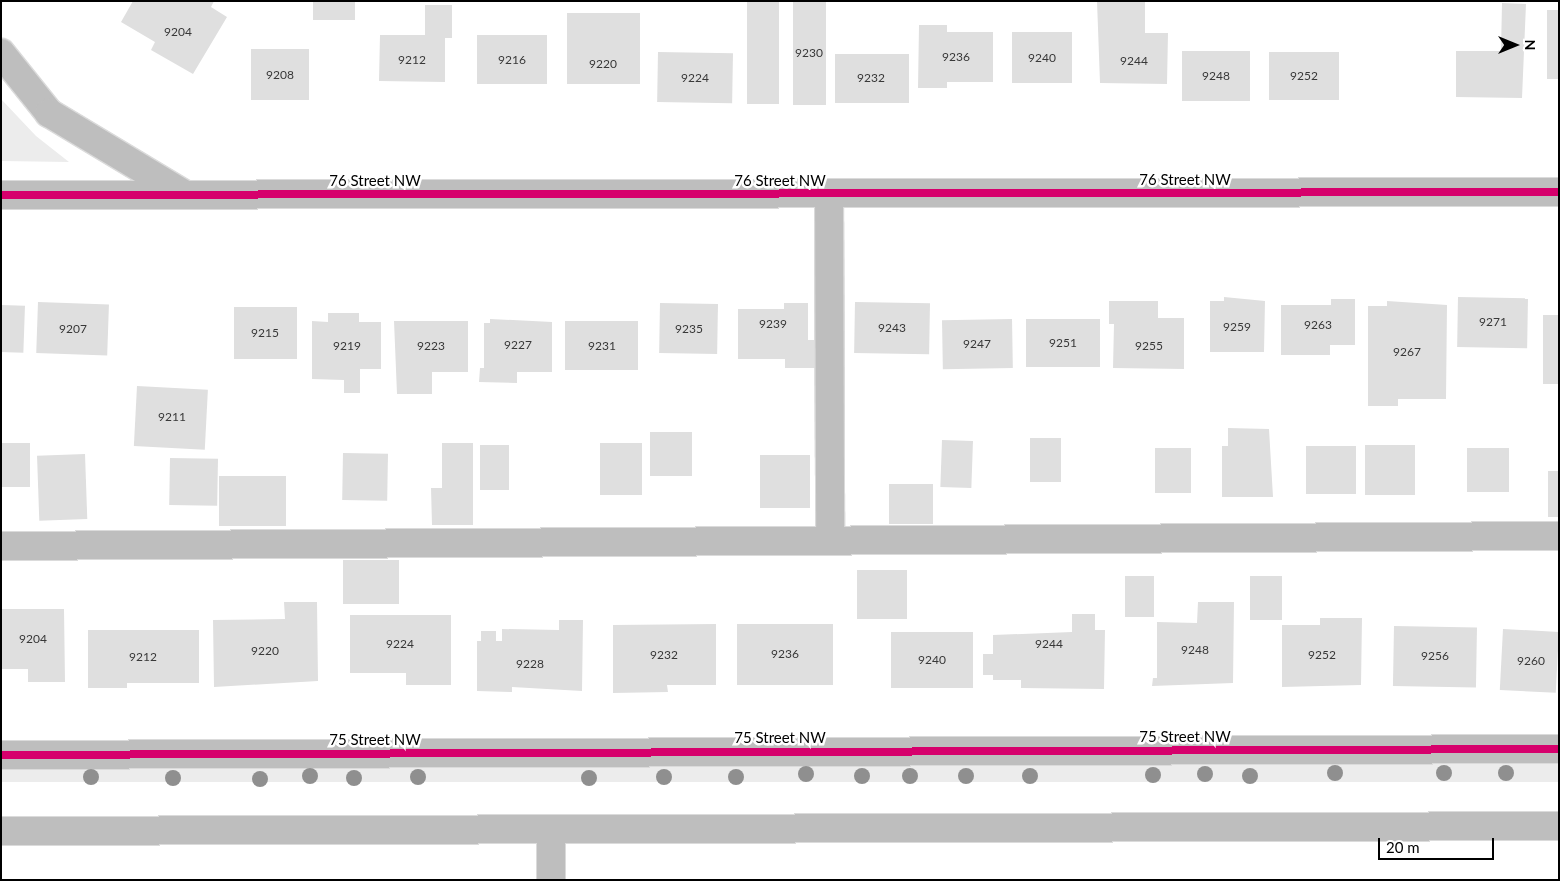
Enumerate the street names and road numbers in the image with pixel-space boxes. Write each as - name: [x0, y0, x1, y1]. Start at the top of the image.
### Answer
- street label: 76 Street NW: [1139, 171, 1231, 189]
- street label: 76 Street NW: [329, 172, 421, 190]
- street label: 76 Street NW: [734, 172, 826, 190]
- street label: 75 Street NW: [1139, 728, 1231, 746]
- street label: 75 Street NW: [734, 729, 826, 747]
- street label: 75 Street NW: [329, 731, 421, 749]

